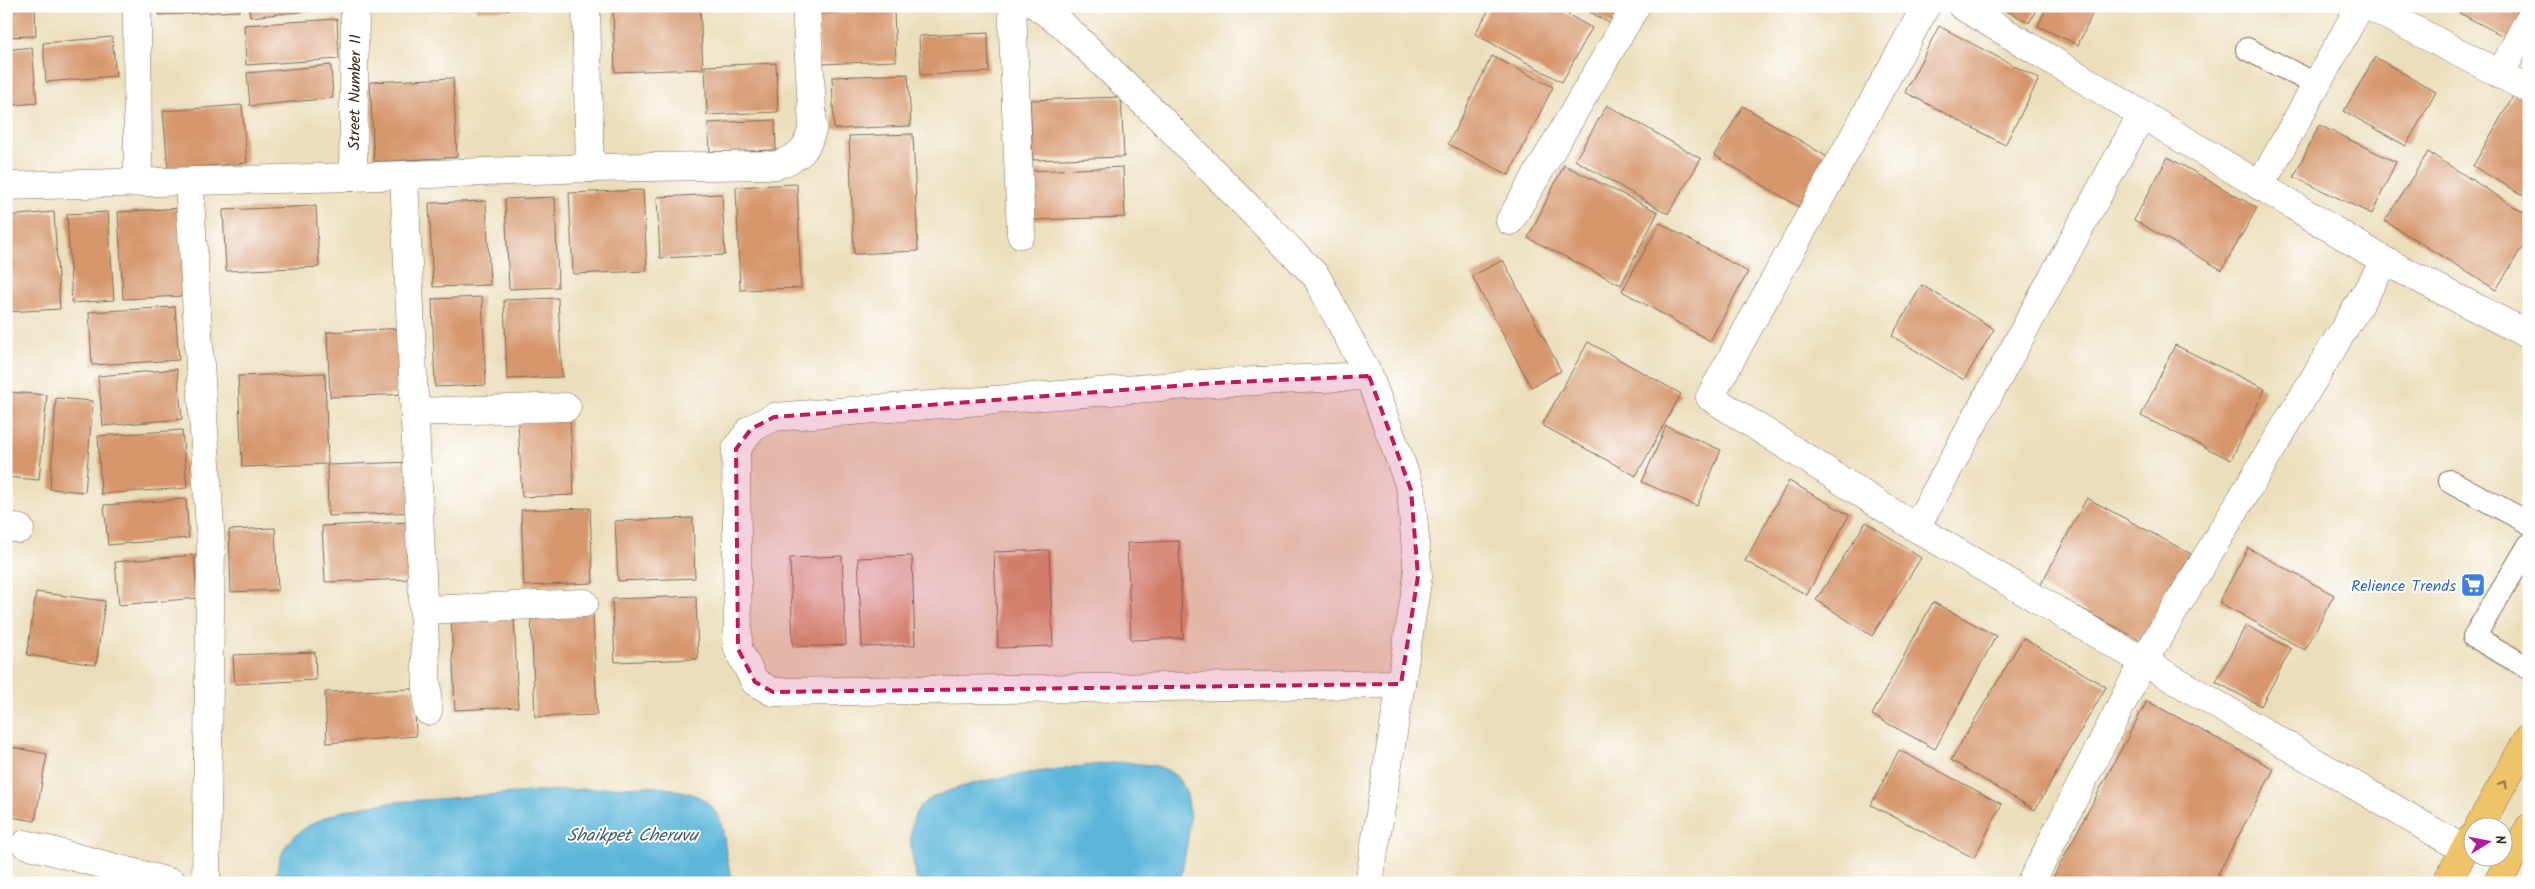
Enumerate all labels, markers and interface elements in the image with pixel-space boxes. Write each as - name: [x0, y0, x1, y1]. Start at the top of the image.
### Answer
- street label: Street Number 11: [342, 34, 369, 150]
- supermarket icon: Relience Trends: [2460, 572, 2486, 598]
- place label: Relience Trends: [2351, 574, 2456, 599]
- one-way arrow: [2497, 781, 2507, 790]
- north arrow: [2462, 816, 2512, 866]
- water label: Shaikpet Cheruvu: [567, 822, 700, 851]
- text: N: [2488, 834, 2511, 846]

